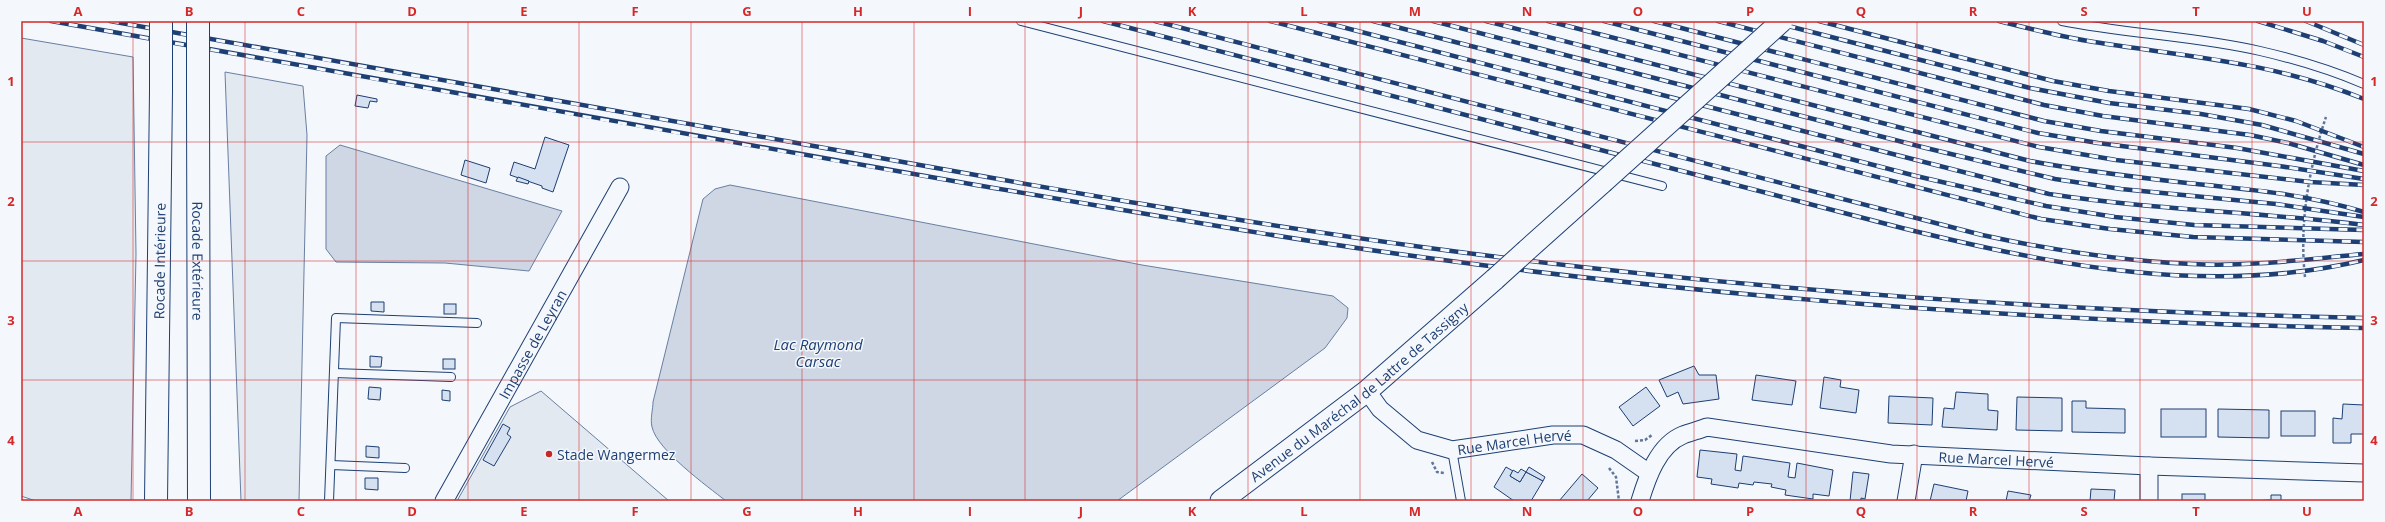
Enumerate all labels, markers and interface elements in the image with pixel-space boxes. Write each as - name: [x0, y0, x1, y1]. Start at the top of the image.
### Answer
- text: A: [74, 2, 83, 20]
- text: B: [185, 2, 194, 20]
- text: C: [297, 2, 305, 20]
- text: D: [407, 2, 417, 20]
- text: E: [520, 2, 528, 20]
- text: F: [631, 2, 639, 20]
- text: G: [742, 2, 752, 20]
- text: H: [853, 2, 863, 20]
- text: I: [968, 2, 972, 20]
- text: J: [1078, 2, 1083, 20]
- text: K: [1188, 2, 1197, 20]
- text: L: [1300, 2, 1308, 20]
- text: M: [1409, 2, 1421, 20]
- text: N: [1522, 2, 1532, 20]
- text: O: [1633, 2, 1643, 20]
- text: P: [1746, 2, 1754, 20]
- text: Q: [1856, 2, 1866, 20]
- text: R: [1969, 2, 1978, 20]
- text: S: [2080, 2, 2088, 20]
- text: T: [2192, 2, 2200, 20]
- text: U: [2302, 2, 2312, 20]
- text: 1: [7, 72, 15, 90]
- text: 1: [2370, 72, 2378, 90]
- text: 2: [7, 192, 15, 210]
- text: 2: [2370, 192, 2378, 210]
- street label: Rocade Extérieure: [189, 201, 208, 321]
- street label: Rocade Intérieure: [149, 203, 169, 319]
- street label: Impasse de Leyran: [494, 286, 570, 402]
- street label: Avenue du Maréchal de Lattre de Tassigny: [1246, 297, 1473, 486]
- text: 3: [7, 311, 15, 329]
- text: 3: [2370, 311, 2378, 329]
- water label: Lac Raymond Carsac: [773, 334, 863, 371]
- street label: Rue Marcel Hervé: [1456, 426, 1572, 459]
- text: 4: [7, 431, 15, 449]
- text: 4: [2370, 431, 2378, 449]
- place label: Stade Wangermez: [557, 445, 676, 464]
- street label: Rue Marcel Hervé: [1938, 447, 2055, 471]
- marker: Stade Wangermez: [544, 449, 554, 459]
- text: A: [74, 502, 83, 520]
- text: B: [185, 502, 194, 520]
- text: C: [297, 502, 305, 520]
- text: D: [407, 502, 417, 520]
- text: E: [520, 502, 528, 520]
- text: F: [631, 502, 639, 520]
- text: G: [742, 502, 752, 520]
- text: H: [853, 502, 863, 520]
- text: I: [968, 502, 972, 520]
- text: J: [1078, 502, 1083, 520]
- text: K: [1188, 502, 1197, 520]
- text: L: [1300, 502, 1308, 520]
- text: M: [1409, 502, 1421, 520]
- text: N: [1522, 502, 1532, 520]
- text: O: [1633, 502, 1643, 520]
- text: P: [1746, 502, 1754, 520]
- text: Q: [1856, 502, 1866, 520]
- text: R: [1969, 502, 1978, 520]
- text: S: [2080, 502, 2088, 520]
- text: T: [2192, 502, 2200, 520]
- text: U: [2302, 502, 2312, 520]

